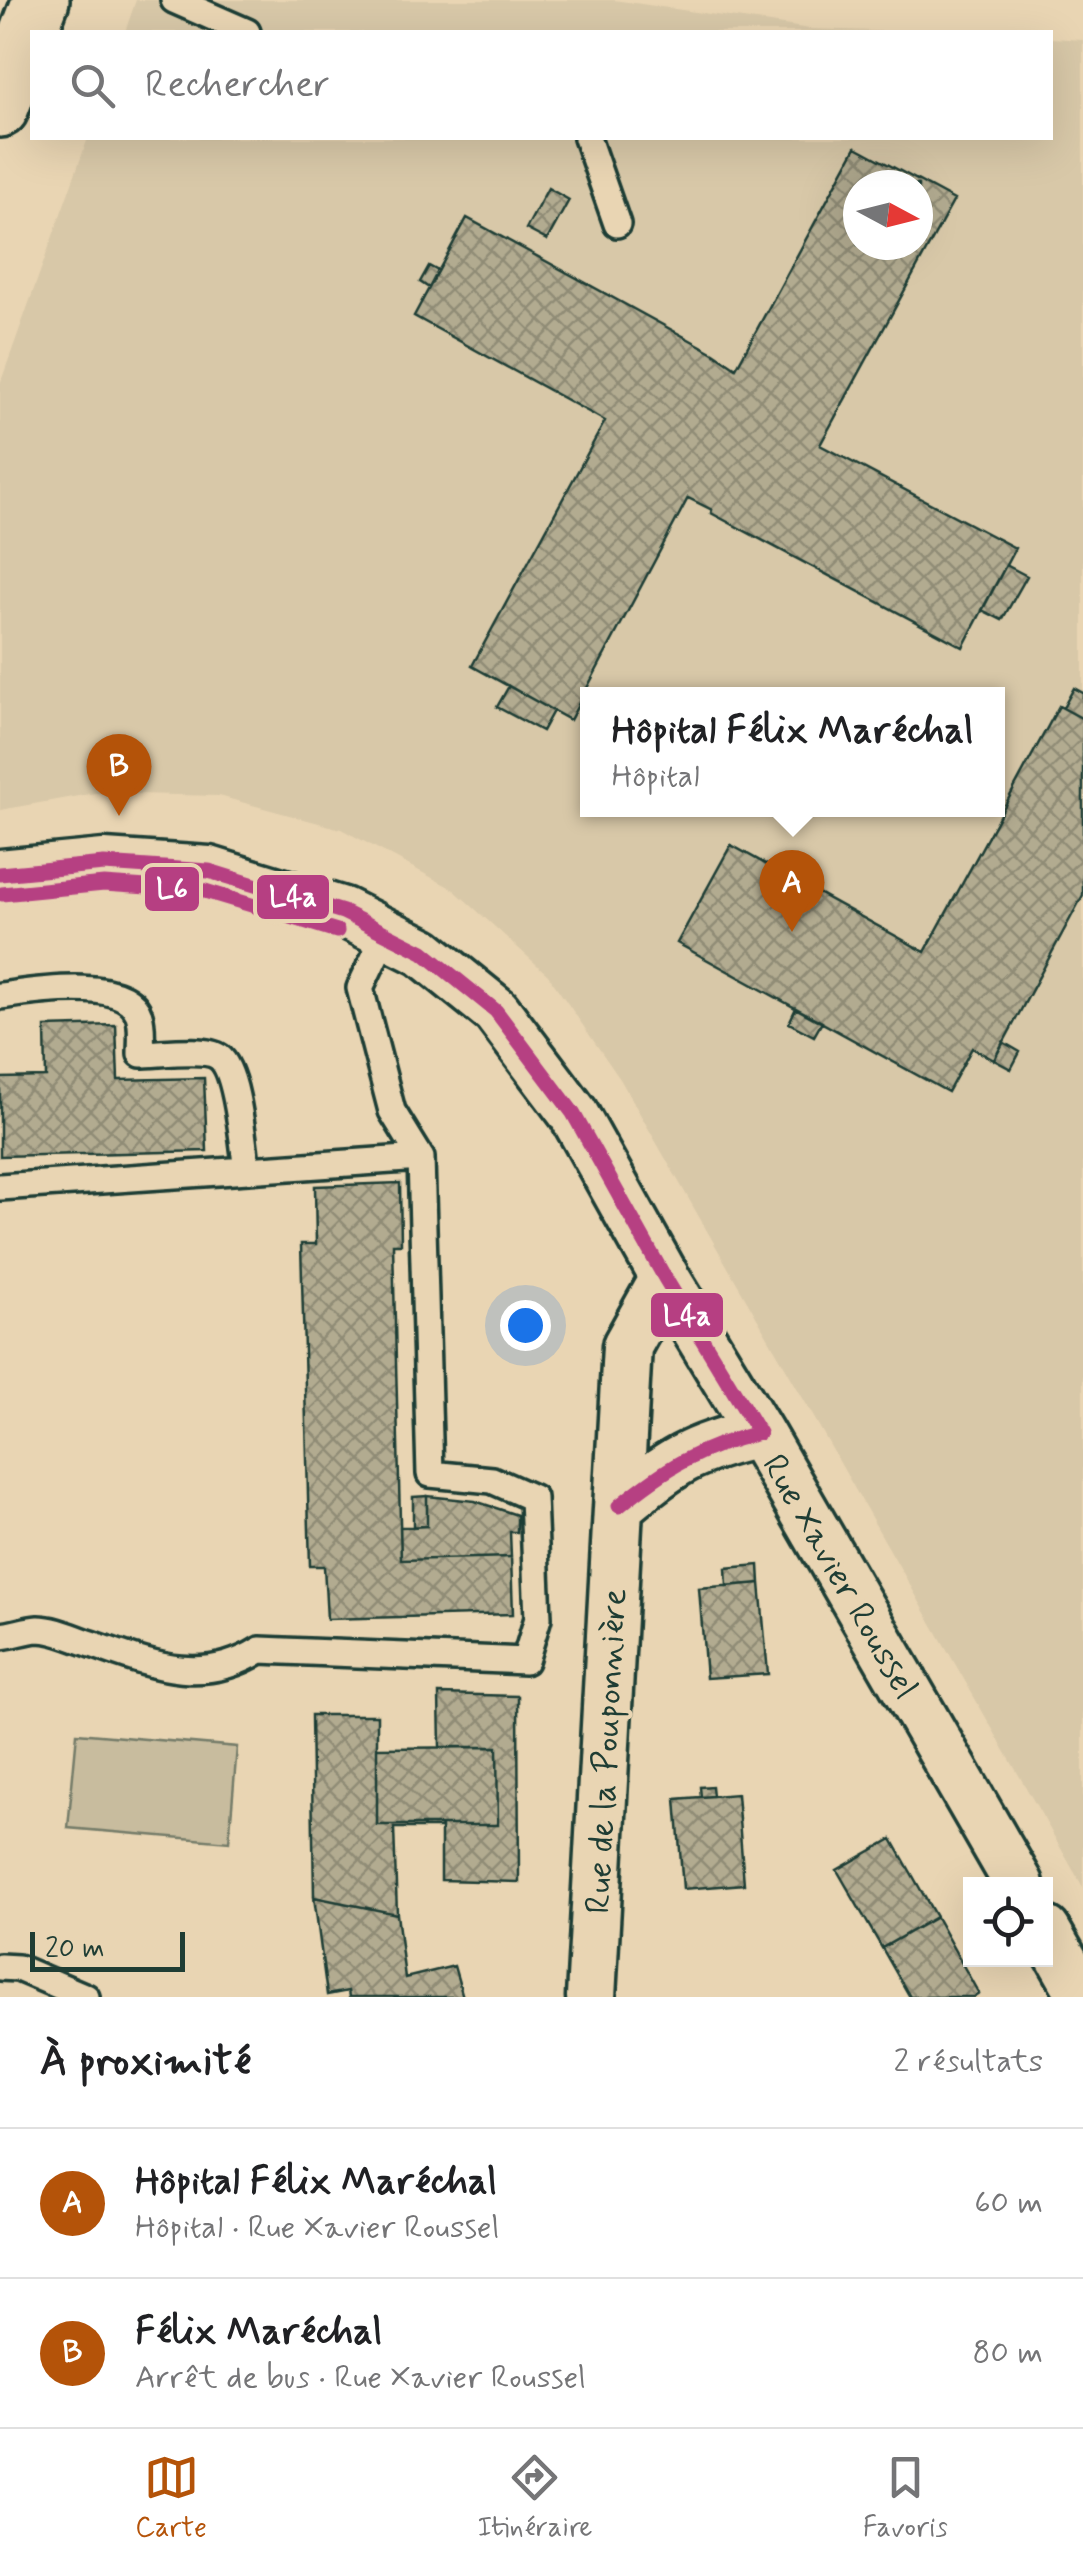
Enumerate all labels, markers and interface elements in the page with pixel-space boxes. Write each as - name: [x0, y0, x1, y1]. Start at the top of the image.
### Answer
- search box: [30, 30, 1053, 140]
- icon: search: [65, 58, 120, 113]
- text: Rechercher: [145, 61, 330, 110]
- north arrow: [843, 170, 933, 260]
- popup: [580, 687, 1005, 817]
- text: Hôpital Félix Maréchal: [612, 707, 973, 756]
- pin: B: [86, 734, 152, 816]
- text: Hôpital: [612, 756, 700, 798]
- pin: A: [760, 850, 824, 932]
- line badge: L6: [143, 865, 201, 913]
- text: L6: [156, 872, 188, 909]
- line badge: L4a: [255, 873, 331, 921]
- text: L4a: [269, 880, 317, 917]
- line badge: L4a: [649, 1291, 725, 1339]
- text: L4a: [663, 1299, 711, 1336]
- your location: [500, 1300, 551, 1351]
- street label: Rue Xavier Roussel: [751, 1446, 928, 1708]
- street label: Rue de la Pouponnière: [576, 1587, 638, 1915]
- map controls: [963, 1877, 1053, 1967]
- button: locate: [963, 1877, 1053, 1967]
- scale bar: [30, 1927, 185, 1972]
- text: 20 m: [45, 1931, 105, 1968]
- text: À proximité: [40, 2035, 251, 2090]
- text: 2 résultats: [893, 2041, 1043, 2083]
- text: Hôpital Félix Maréchal: [135, 2158, 497, 2207]
- text: A: [62, 2182, 83, 2224]
- text: 60 m: [974, 2182, 1043, 2224]
- text: Hôpital · Rue Xavier Roussel: [135, 2207, 499, 2249]
- text: Félix Maréchal: [135, 2308, 382, 2357]
- text: B: [62, 2332, 83, 2374]
- text: 80 m: [973, 2332, 1043, 2374]
- text: Arrêt de bus · Rue Xavier Roussel: [135, 2357, 586, 2399]
- tab: Carte: [135, 2450, 207, 2547]
- tab: Itinéraire: [477, 2450, 592, 2547]
- tab: Favoris: [863, 2450, 948, 2547]

